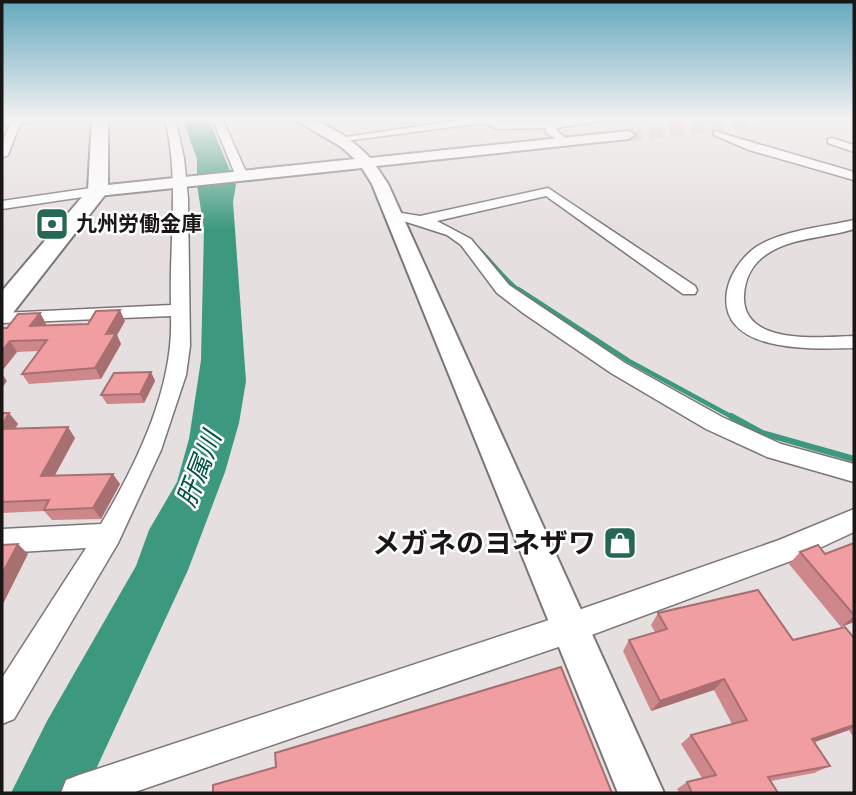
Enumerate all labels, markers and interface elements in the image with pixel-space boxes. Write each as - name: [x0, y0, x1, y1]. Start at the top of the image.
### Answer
- bank icon: 九州労働金庫: [33, 205, 71, 243]
- place label: 九州労働金庫: [76, 211, 202, 236]
- water label: 肝属川: [171, 424, 229, 511]
- shop icon: メガネのヨネザワ: [601, 524, 639, 562]
- place label: メガネのヨネザワ: [372, 527, 596, 560]

